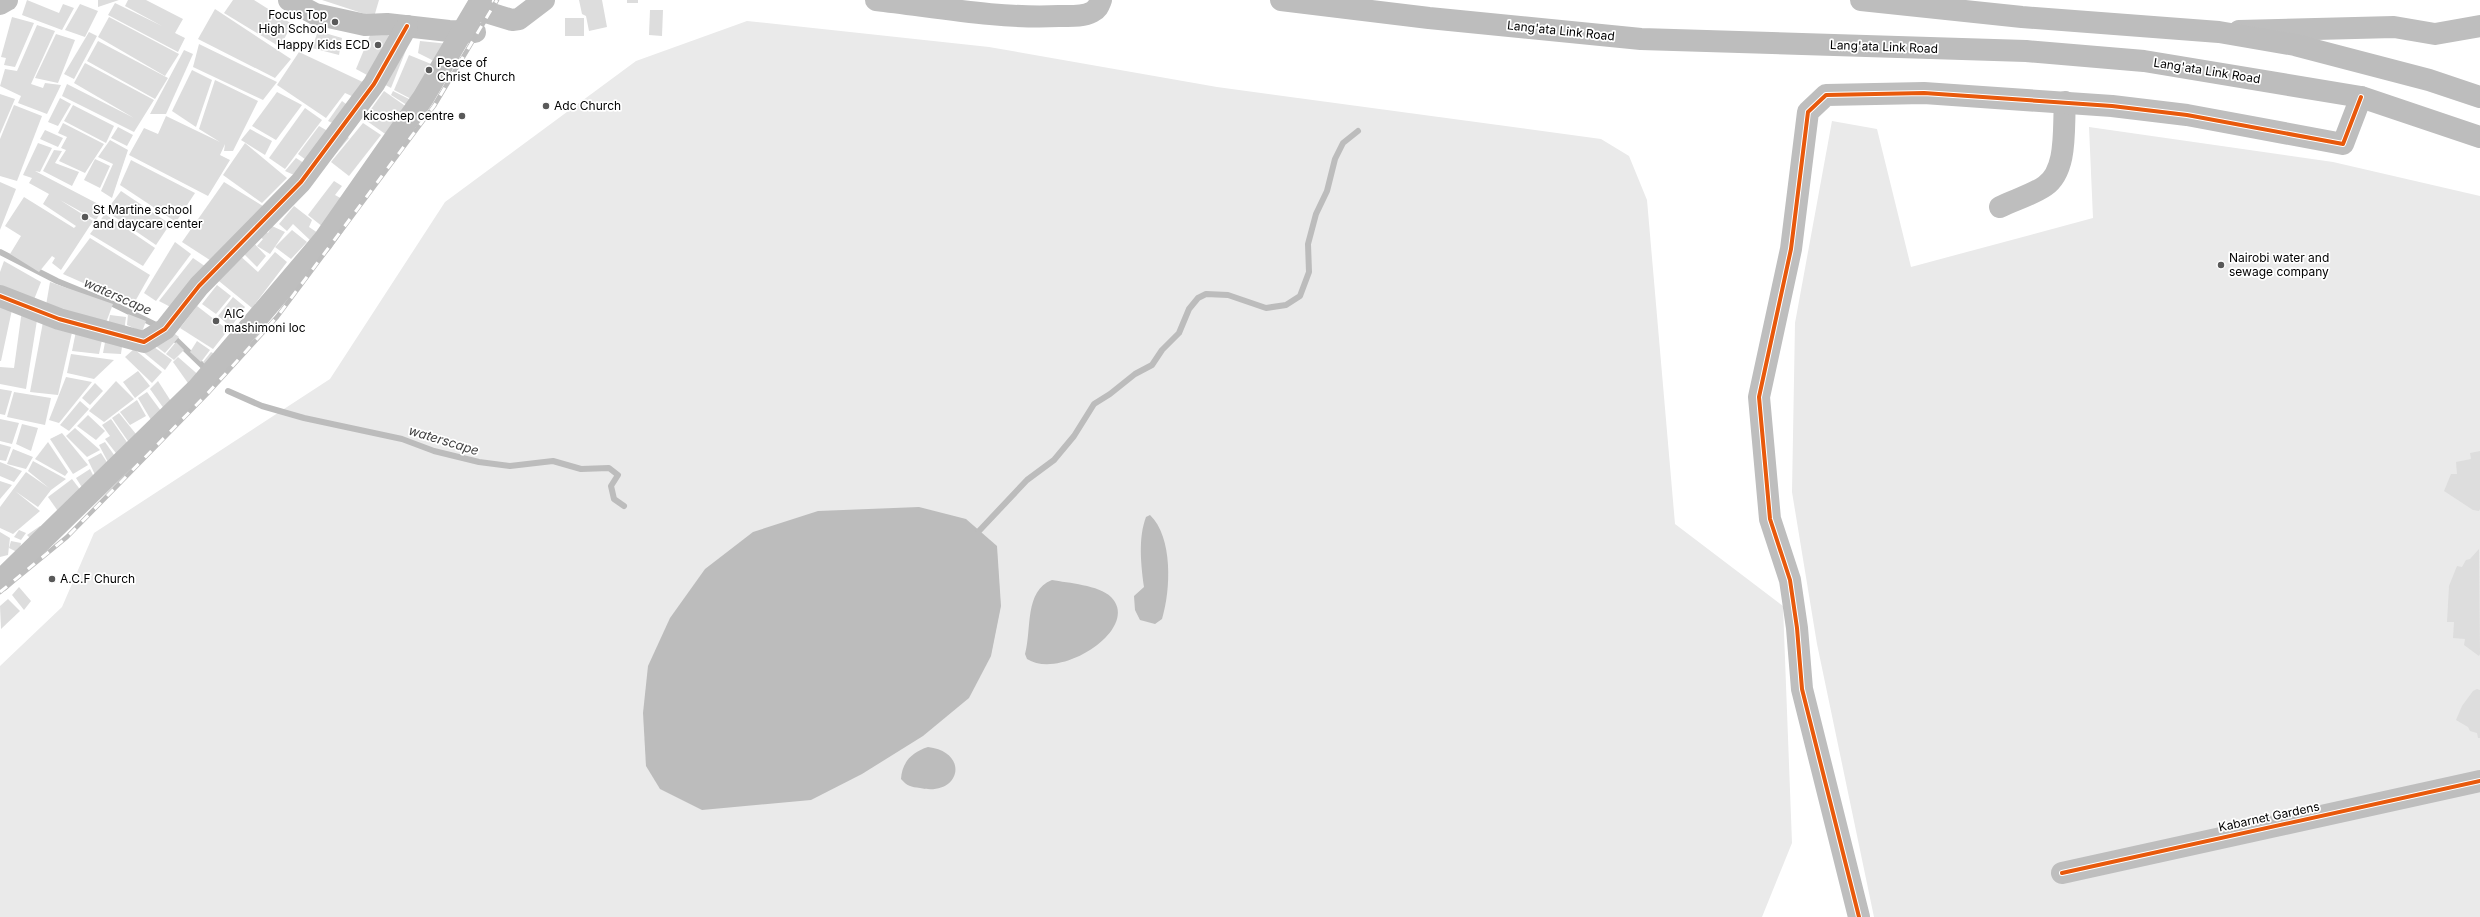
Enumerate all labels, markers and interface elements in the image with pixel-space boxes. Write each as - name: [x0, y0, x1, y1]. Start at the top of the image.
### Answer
- place label: Focus Top High School: [258, 7, 327, 36]
- marker: Focus Top High School: [330, 17, 340, 27]
- street label: Lang'ata Link Road: [1507, 17, 1616, 44]
- place label: Happy Kids ECD: [277, 37, 370, 52]
- street label: Lang'ata Link Road: [1830, 37, 1938, 56]
- marker: Happy Kids ECD: [373, 40, 383, 50]
- place label: Peace of Christ Church: [437, 55, 515, 84]
- street label: Lang'ata Link Road: [2153, 55, 2262, 86]
- marker: Peace of Christ Church: [424, 65, 434, 75]
- place label: Adc Church: [554, 98, 621, 113]
- marker: Adc Church: [541, 101, 551, 111]
- place label: kicoshep centre: [363, 108, 454, 123]
- marker: kicoshep centre: [457, 111, 467, 121]
- place label: St Martine school and daycare center: [93, 202, 203, 231]
- marker: St Martine school and daycare center: [80, 212, 90, 222]
- place label: Nairobi water and sewage company: [2229, 250, 2329, 279]
- marker: Nairobi water and sewage company: [2216, 260, 2226, 270]
- water label: waterscape: [82, 274, 154, 318]
- place label: AIC mashimoni loc: [224, 306, 306, 335]
- marker: AIC mashimoni loc: [211, 316, 221, 326]
- water label: waterscape: [407, 422, 481, 458]
- place label: A.C.F Church: [60, 571, 135, 586]
- marker: A.C.F Church: [47, 574, 57, 584]
- street label: Kabarnet Gardens: [2217, 798, 2321, 835]

